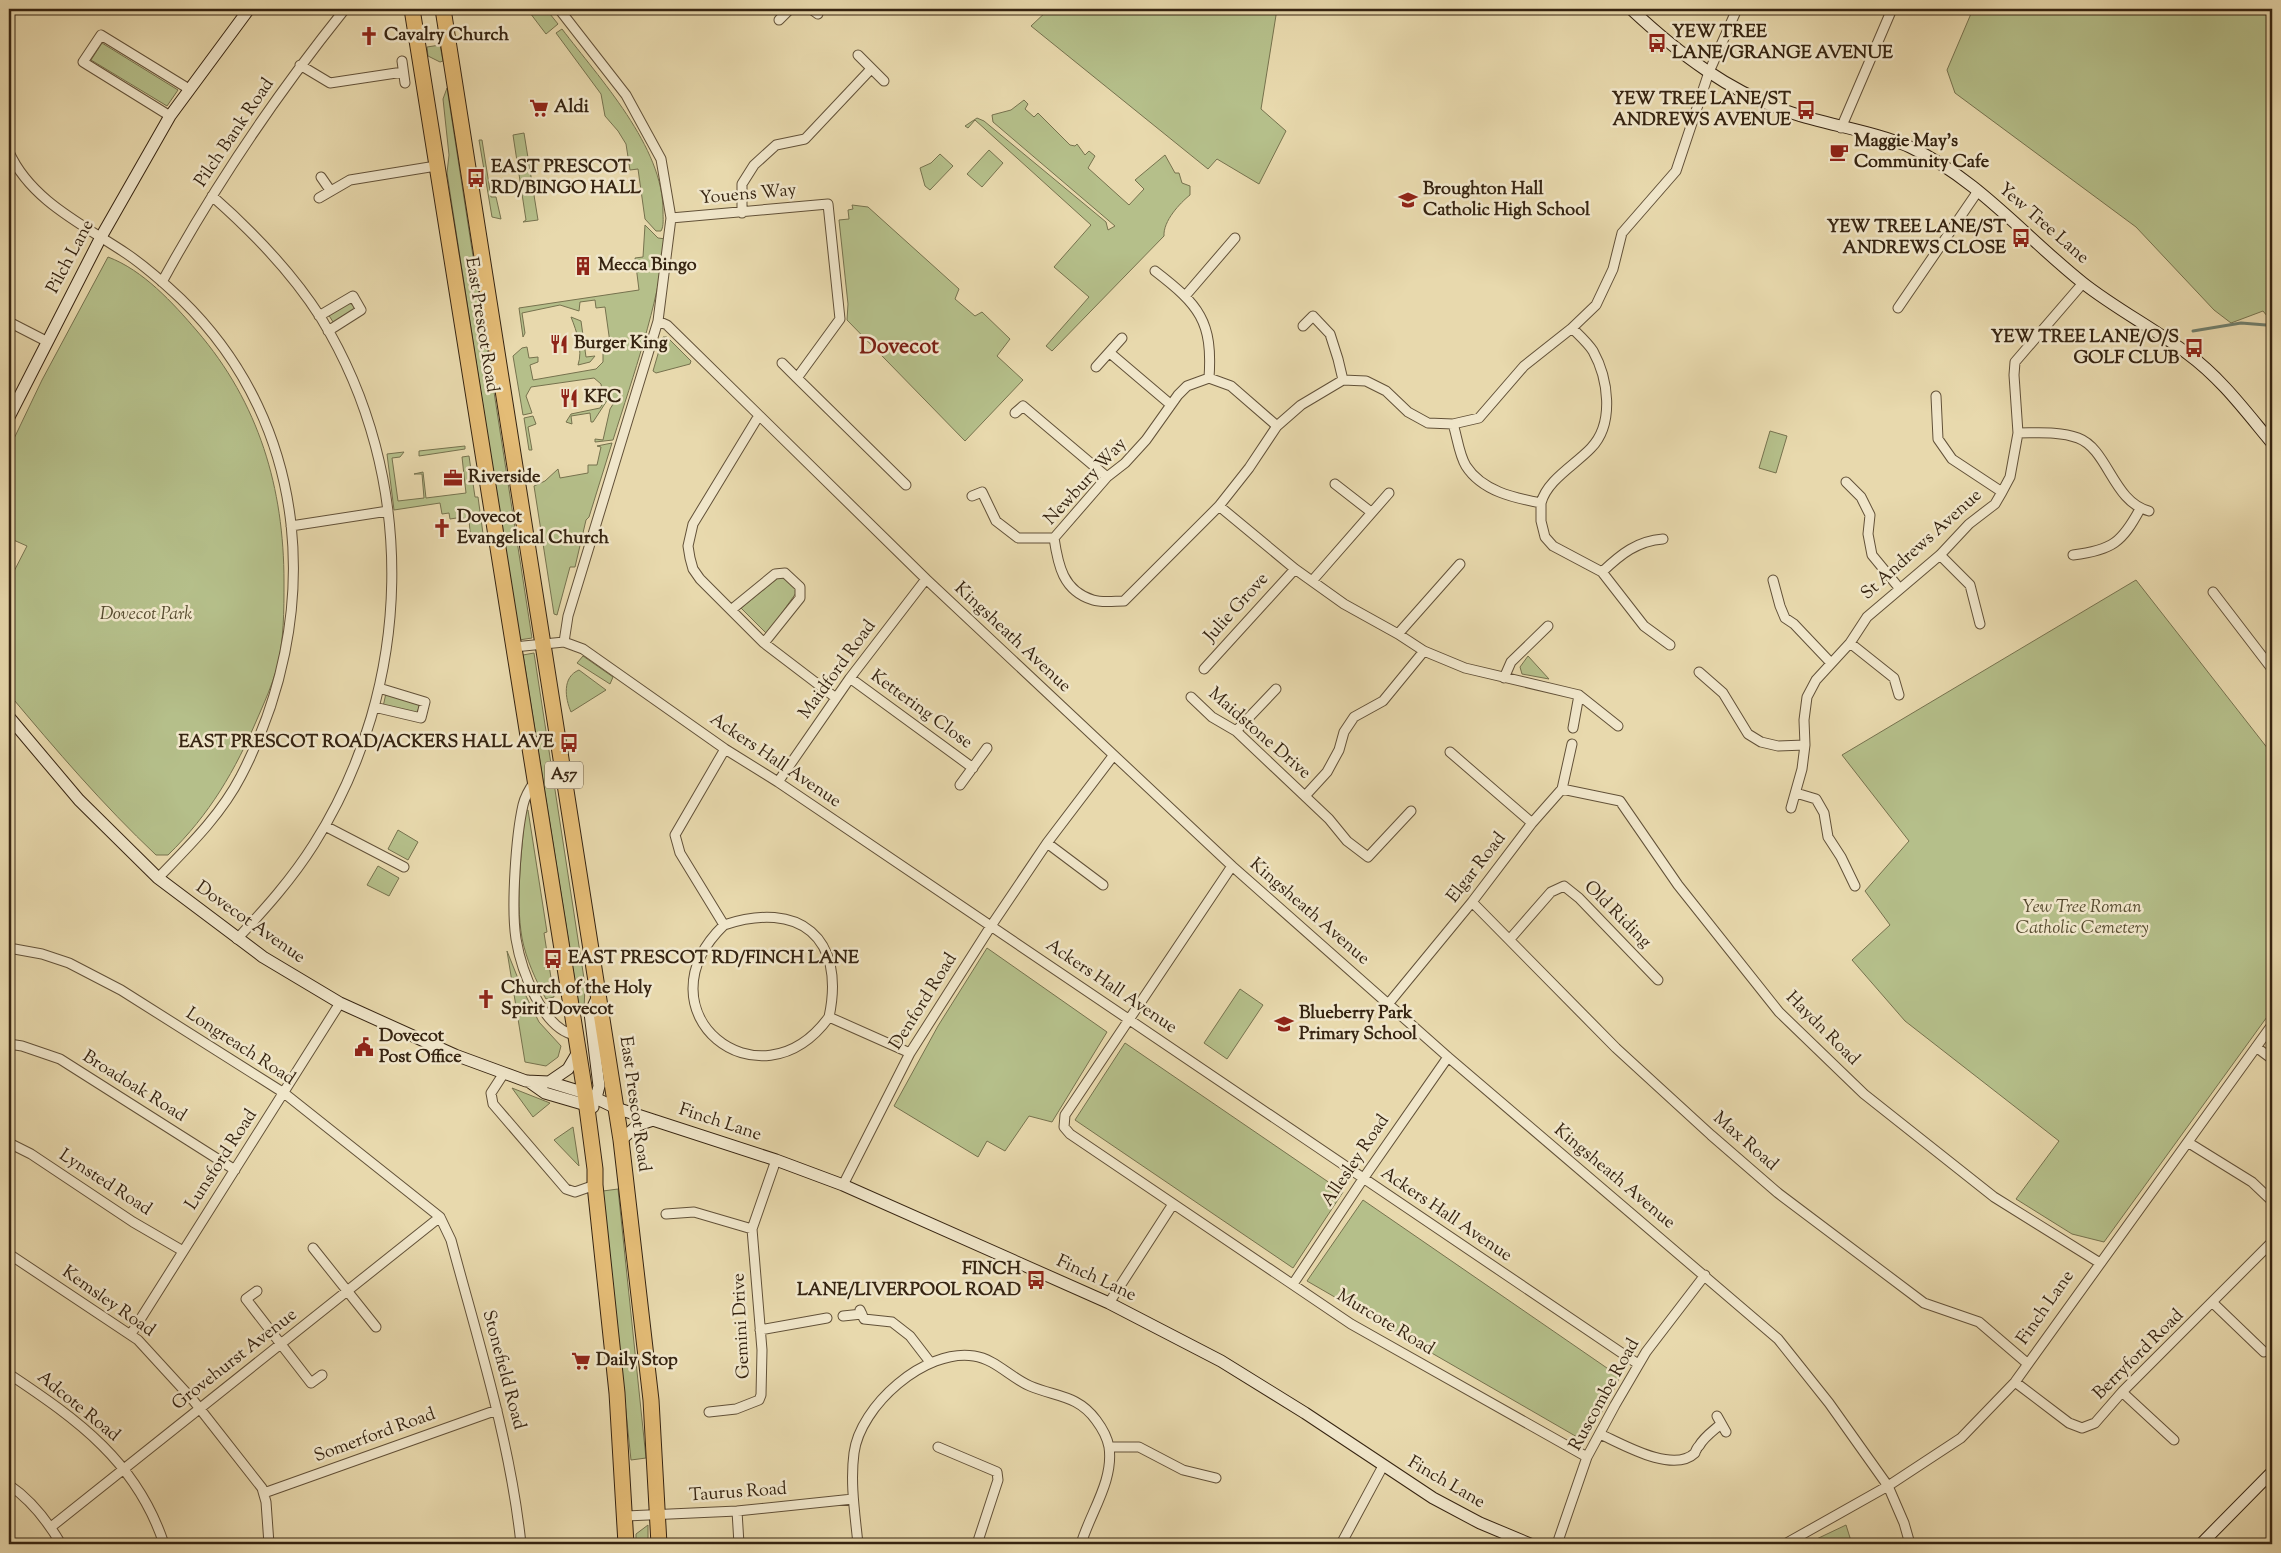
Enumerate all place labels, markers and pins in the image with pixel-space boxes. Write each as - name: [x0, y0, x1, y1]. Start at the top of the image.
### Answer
- place label: YEW TREE LANE/GRANGE AVENUE: [1672, 20, 1893, 67]
- place label: Cavalry Church: [384, 23, 509, 49]
- church icon: Cavalry Church: [358, 25, 380, 47]
- bus stop icon: YEW TREE LANE/GRANGE AVENUE: [1646, 32, 1668, 54]
- place label: YEW TREE LANE/ST ANDREWS AVENUE: [1612, 87, 1791, 134]
- place label: Aldi: [554, 95, 590, 121]
- supermarket icon: Aldi: [528, 97, 550, 119]
- bus stop icon: YEW TREE LANE/ST ANDREWS AVENUE: [1795, 99, 1817, 121]
- place label: Maggie May's Community Cafe: [1854, 129, 1990, 176]
- cafe icon: Maggie May's Community Cafe: [1828, 141, 1850, 163]
- place label: EAST PRESCOT RD/BINGO HALL: [491, 155, 641, 202]
- bus stop icon: EAST PRESCOT RD/BINGO HALL: [465, 167, 487, 189]
- place label: Broughton Hall Catholic High School: [1423, 177, 1591, 224]
- school or university icon: Broughton Hall Catholic High School: [1397, 189, 1419, 211]
- place label: YEW TREE LANE/ST ANDREWS CLOSE: [1827, 215, 2006, 262]
- bus stop icon: YEW TREE LANE/ST ANDREWS CLOSE: [2010, 227, 2032, 249]
- place label: Mecca Bingo: [598, 253, 697, 279]
- building icon: Mecca Bingo: [572, 255, 594, 277]
- place label: YEW TREE LANE/O/S GOLF CLUB: [1991, 325, 2180, 372]
- place label: Burger King: [574, 331, 668, 357]
- restaurant icon: Burger King: [548, 333, 570, 355]
- bus stop icon: YEW TREE LANE/O/S GOLF CLUB: [2183, 337, 2205, 359]
- place label: KFC: [584, 385, 622, 411]
- restaurant icon: KFC: [558, 387, 580, 409]
- place label: Riverside: [468, 465, 541, 491]
- office icon: Riverside: [442, 467, 464, 489]
- place label: Dovecot Evangelical Church: [457, 505, 609, 552]
- church icon: Dovecot Evangelical Church: [431, 517, 453, 539]
- place label: EAST PRESCOT ROAD/ACKERS HALL AVE: [179, 730, 554, 756]
- bus stop icon: EAST PRESCOT ROAD/ACKERS HALL AVE: [558, 732, 580, 754]
- place label: EAST PRESCOT RD/FINCH LANE: [568, 946, 859, 972]
- bus stop icon: EAST PRESCOT RD/FINCH LANE: [542, 948, 564, 970]
- place label: Church of the Holy Spirit Dovecot: [501, 976, 652, 1023]
- church icon: Church of the Holy Spirit Dovecot: [475, 988, 497, 1010]
- place label: Blueberry Park Primary School: [1299, 1001, 1418, 1048]
- school or university icon: Blueberry Park Primary School: [1273, 1013, 1295, 1035]
- place label: Dovecot Post Office: [379, 1024, 462, 1071]
- public building icon: Dovecot Post Office: [353, 1036, 375, 1058]
- place label: FINCH LANE/LIVERPOOL ROAD: [797, 1257, 1022, 1304]
- bus stop icon: FINCH LANE/LIVERPOOL ROAD: [1025, 1269, 1047, 1291]
- place label: Daily Stop: [596, 1348, 678, 1374]
- supermarket icon: Daily Stop: [570, 1350, 592, 1372]

